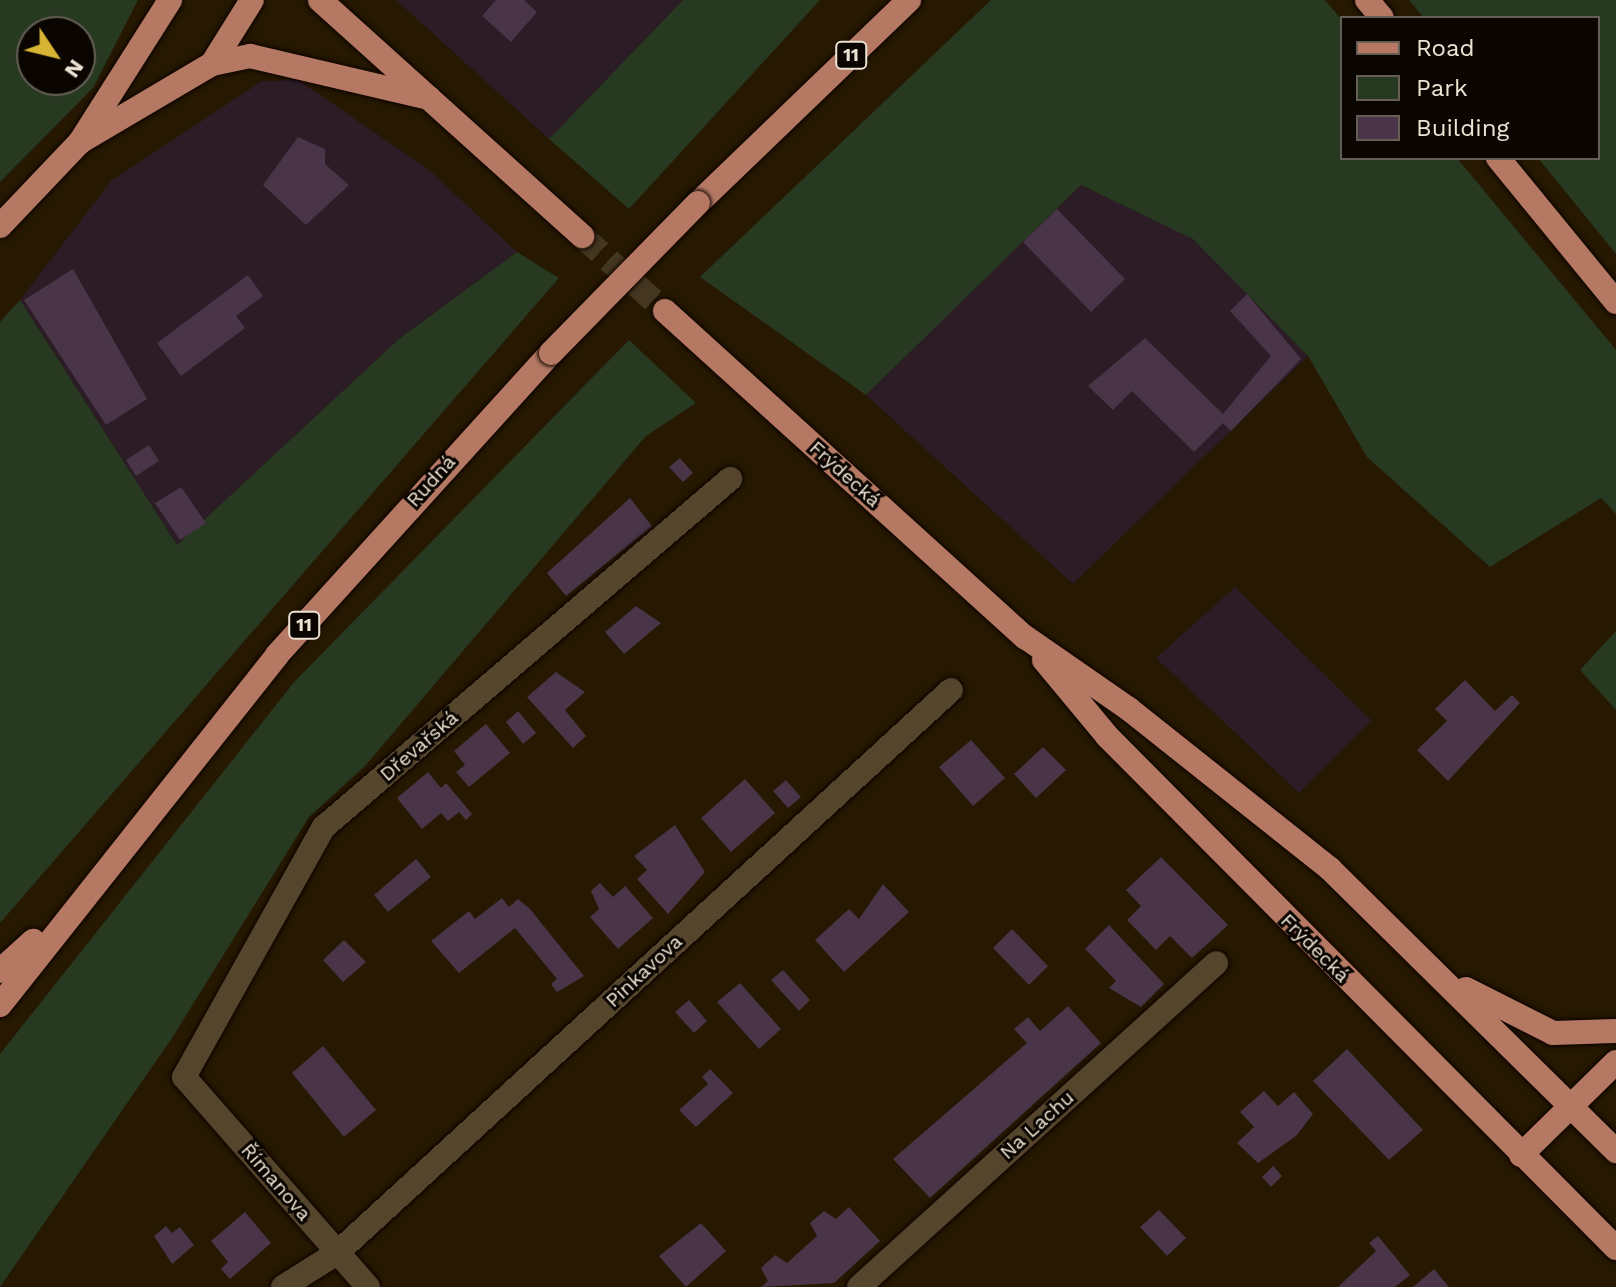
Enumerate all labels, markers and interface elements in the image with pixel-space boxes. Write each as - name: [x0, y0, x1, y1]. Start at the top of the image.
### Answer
- north arrow: [16, 16, 96, 96]
- legend: [1340, 16, 1600, 160]
- text: Road: [1416, 34, 1475, 62]
- road number: 11: [835, 41, 867, 69]
- text: N: [60, 55, 89, 83]
- text: Park: [1416, 74, 1468, 102]
- text: Building: [1416, 114, 1509, 142]
- street label: Frýdecká: [804, 436, 886, 512]
- street label: Rudná: [401, 450, 461, 512]
- road number: 11: [288, 611, 320, 639]
- street label: Dřevařská: [375, 706, 463, 786]
- street label: Frýdecká: [1276, 909, 1354, 987]
- street label: Pinkavova: [601, 930, 687, 1012]
- street label: Na Lachu: [995, 1085, 1079, 1165]
- street label: Římanova: [236, 1138, 316, 1226]

